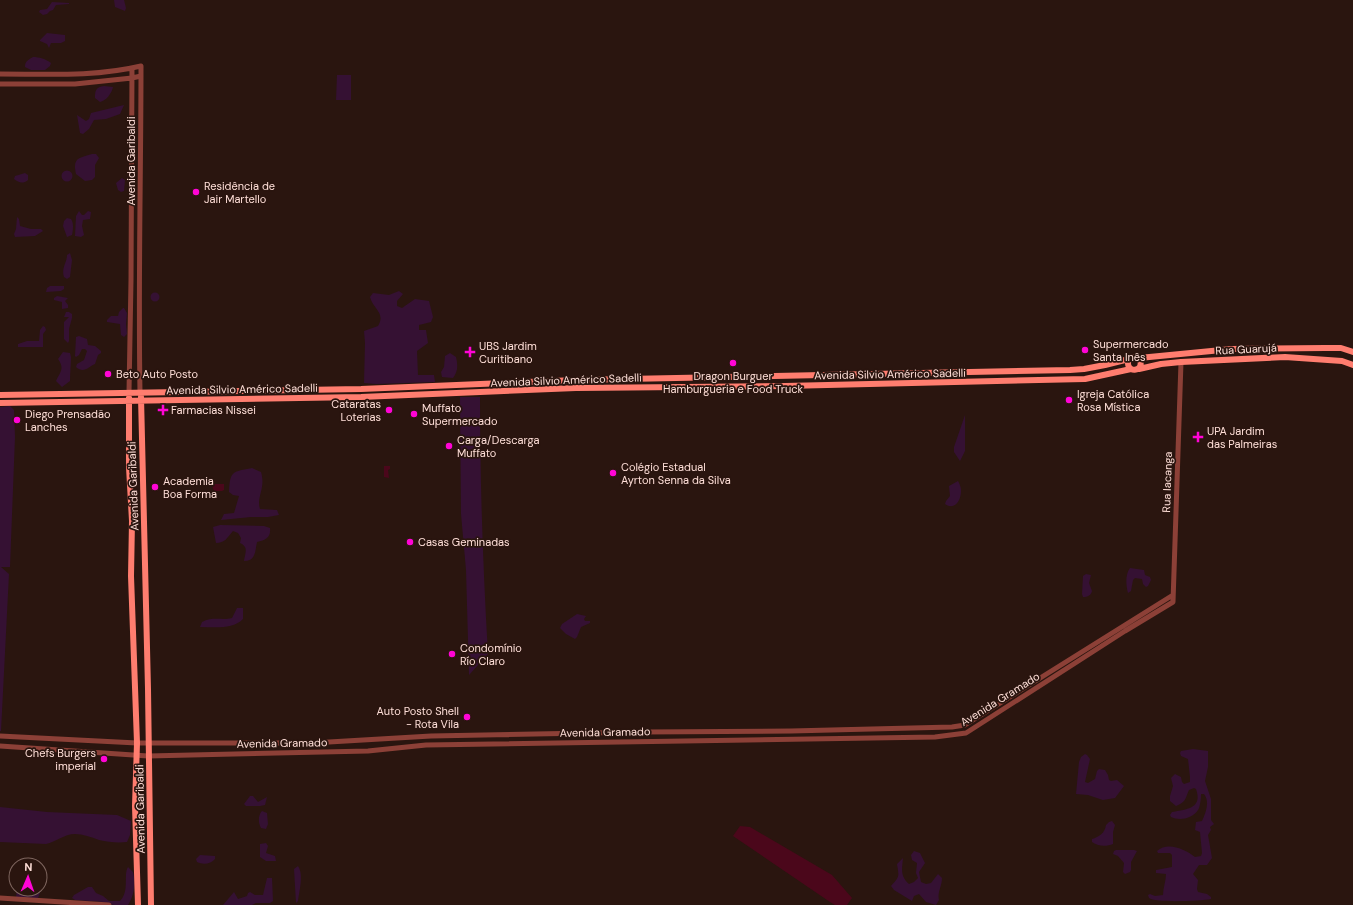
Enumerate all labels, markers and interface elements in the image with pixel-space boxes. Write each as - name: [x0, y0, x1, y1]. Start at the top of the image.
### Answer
- street label: Avenida Garibaldi: [124, 116, 138, 206]
- place label: Residência de Jair Martello: [204, 179, 275, 206]
- marker: Residência de Jair Martello: [191, 187, 201, 197]
- place label: Supermercado Santa Inês: [1093, 337, 1169, 364]
- place label: UBS Jardim Curitibano: [479, 339, 537, 366]
- street label: Rua Guarujá: [1215, 340, 1277, 358]
- marker: Supermercado Santa Inês: [1080, 345, 1090, 355]
- marker: UBS Jardim Curitibano: [464, 346, 476, 358]
- marker: Dragon Burguer Hamburgueria e Food Truck: [728, 358, 738, 368]
- street label: Avenida Silvio Américo Sadelli: [814, 366, 966, 382]
- place label: Beto Auto Posto: [116, 367, 198, 381]
- marker: Beto Auto Posto: [103, 369, 113, 379]
- place label: Dragon Burguer Hamburgueria e Food Truck: [663, 369, 804, 396]
- street label: Avenida Silvio Américo Sadelli: [490, 370, 642, 390]
- street label: Avenida Silvio Américo Sadelli: [166, 381, 318, 397]
- place label: Igreja Católica Rosa Mística: [1077, 387, 1149, 414]
- marker: Igreja Católica Rosa Mística: [1064, 395, 1074, 405]
- place label: Cataratas Loterias: [331, 397, 381, 424]
- place label: Muffato Supermercado: [422, 401, 498, 428]
- place label: Farmacias Nissei: [171, 403, 256, 417]
- marker: Farmacias Nissei: [158, 405, 168, 415]
- marker: Cataratas Loterias: [384, 405, 394, 415]
- place label: Diego Prensadão Lanches: [25, 407, 111, 434]
- marker: Muffato Supermercado: [409, 409, 419, 419]
- marker: Diego Prensadão Lanches: [12, 415, 22, 425]
- place label: UPA Jardim das Palmeiras: [1207, 424, 1277, 451]
- marker: UPA Jardim das Palmeiras: [1192, 431, 1204, 443]
- place label: Carga/Descarga Muffato: [457, 433, 540, 460]
- street label: Avenida Garibaldi: [124, 441, 142, 531]
- marker: Carga/Descarga Muffato: [444, 441, 454, 451]
- street label: Rua Iacanga: [1159, 451, 1175, 513]
- place label: Colégio Estadual Ayrton Senna da Silva: [621, 460, 731, 487]
- marker: Colégio Estadual Ayrton Senna da Silva: [608, 468, 618, 478]
- place label: Academia Boa Forma: [163, 474, 217, 501]
- marker: Academia Boa Forma: [150, 482, 160, 492]
- place label: Casas Geminadas: [418, 535, 510, 549]
- marker: Casas Geminadas: [405, 537, 415, 547]
- place label: Condomínio Río Claro: [460, 641, 522, 668]
- marker: Condomínio Río Claro: [447, 649, 457, 659]
- street label: Avenida Gramado: [958, 669, 1042, 729]
- place label: Auto Posto Shell - Rota Vila: [377, 704, 459, 731]
- marker: Auto Posto Shell - Rota Vila: [462, 712, 472, 722]
- street label: Avenida Gramado: [559, 724, 651, 740]
- street label: Avenida Gramado: [236, 735, 328, 751]
- place label: Chefs Burgers imperial: [25, 746, 96, 773]
- marker: Chefs Burgers imperial: [99, 754, 109, 764]
- street label: Avenida Garibaldi: [132, 764, 148, 854]
- north arrow: [8, 857, 48, 897]
- text: N: [24, 860, 33, 874]

